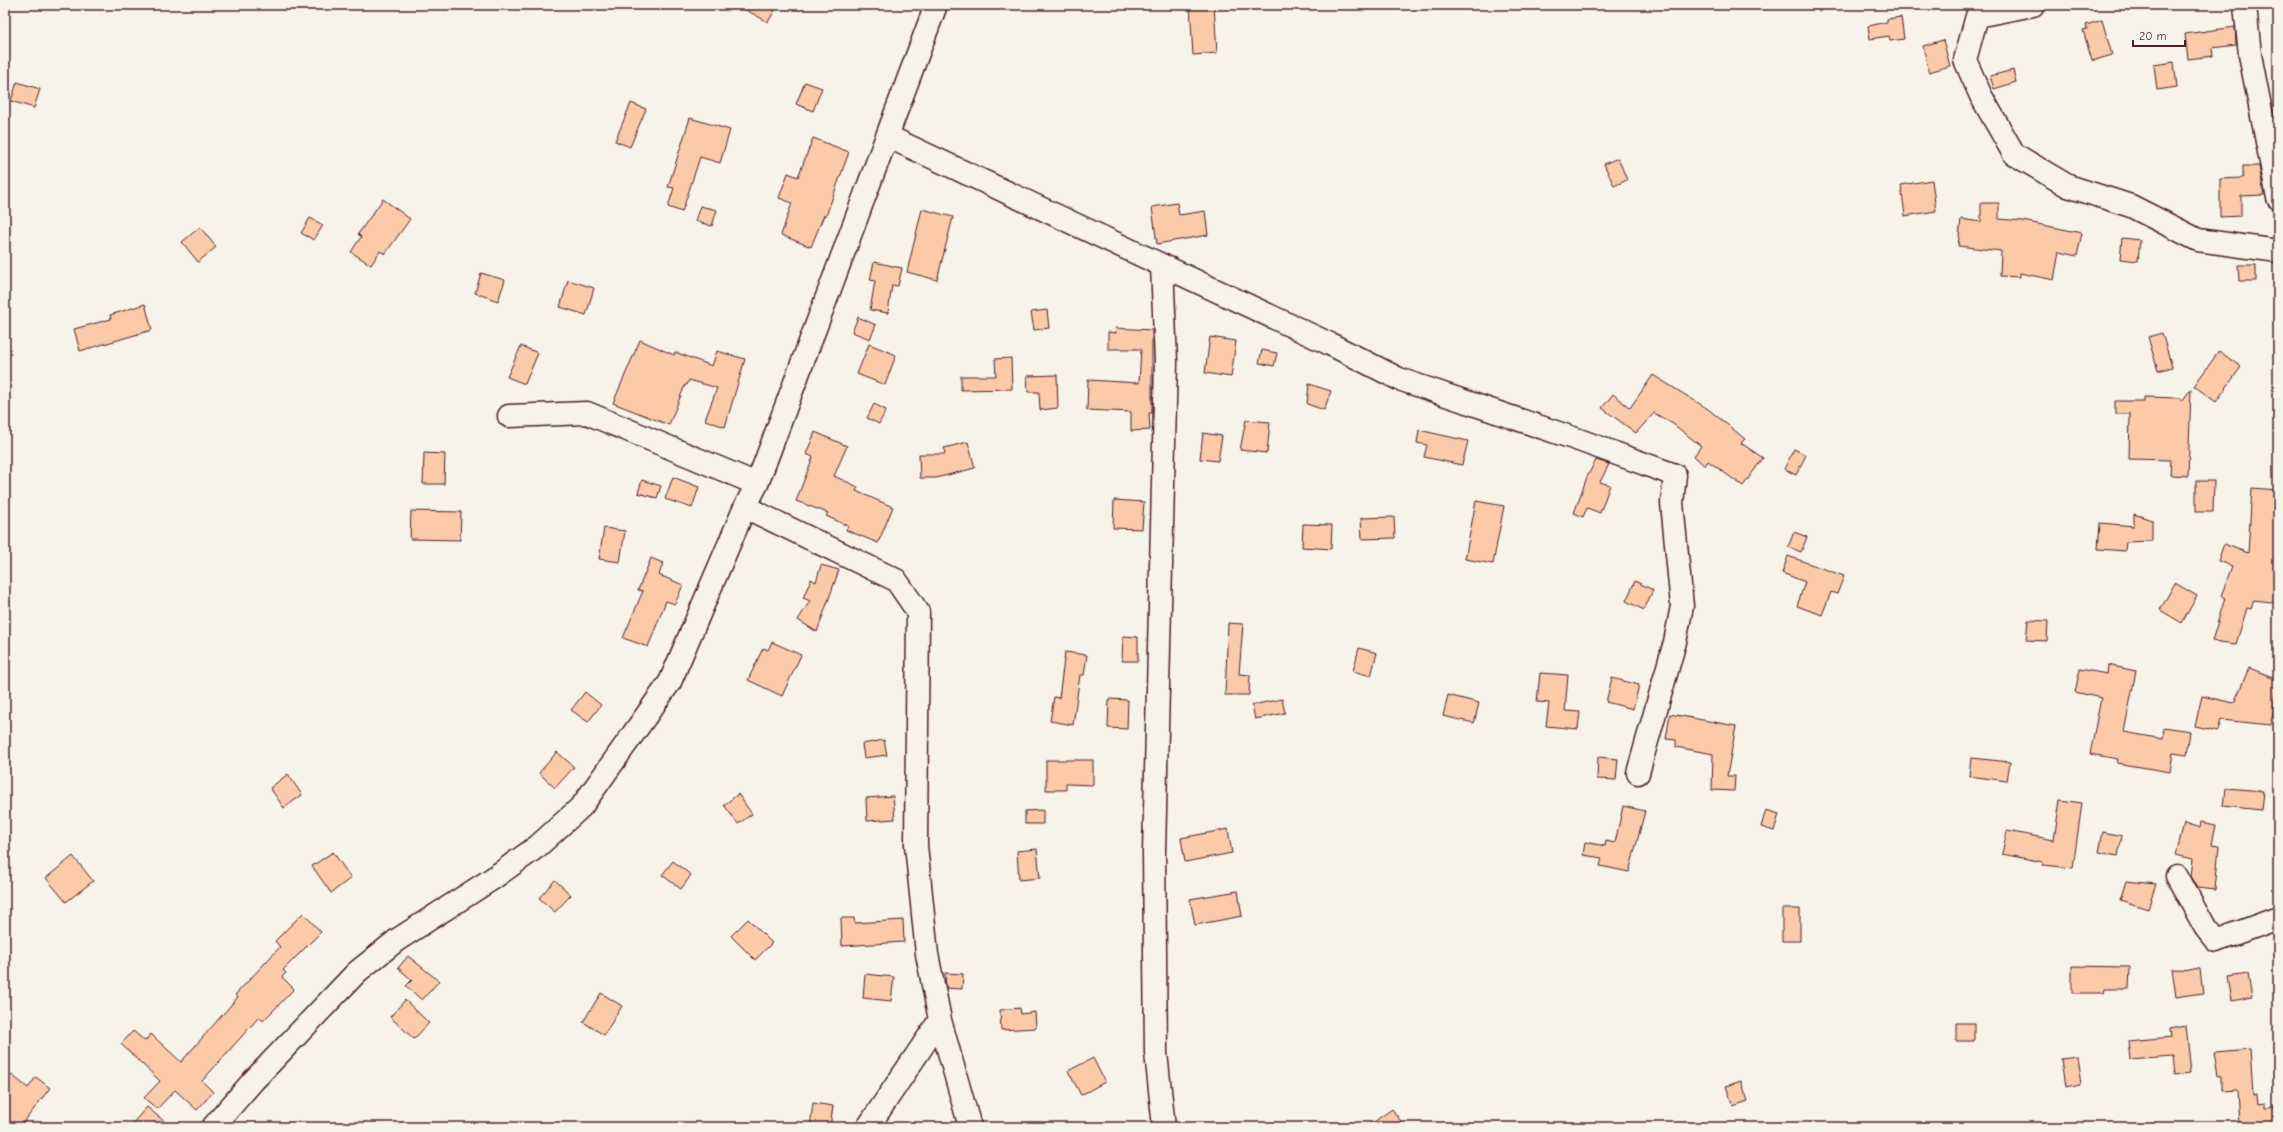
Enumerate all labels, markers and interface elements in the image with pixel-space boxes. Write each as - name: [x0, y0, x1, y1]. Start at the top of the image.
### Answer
- scale bar: [2133, 22, 2185, 48]
- text: 20 m: [2139, 29, 2167, 43]

